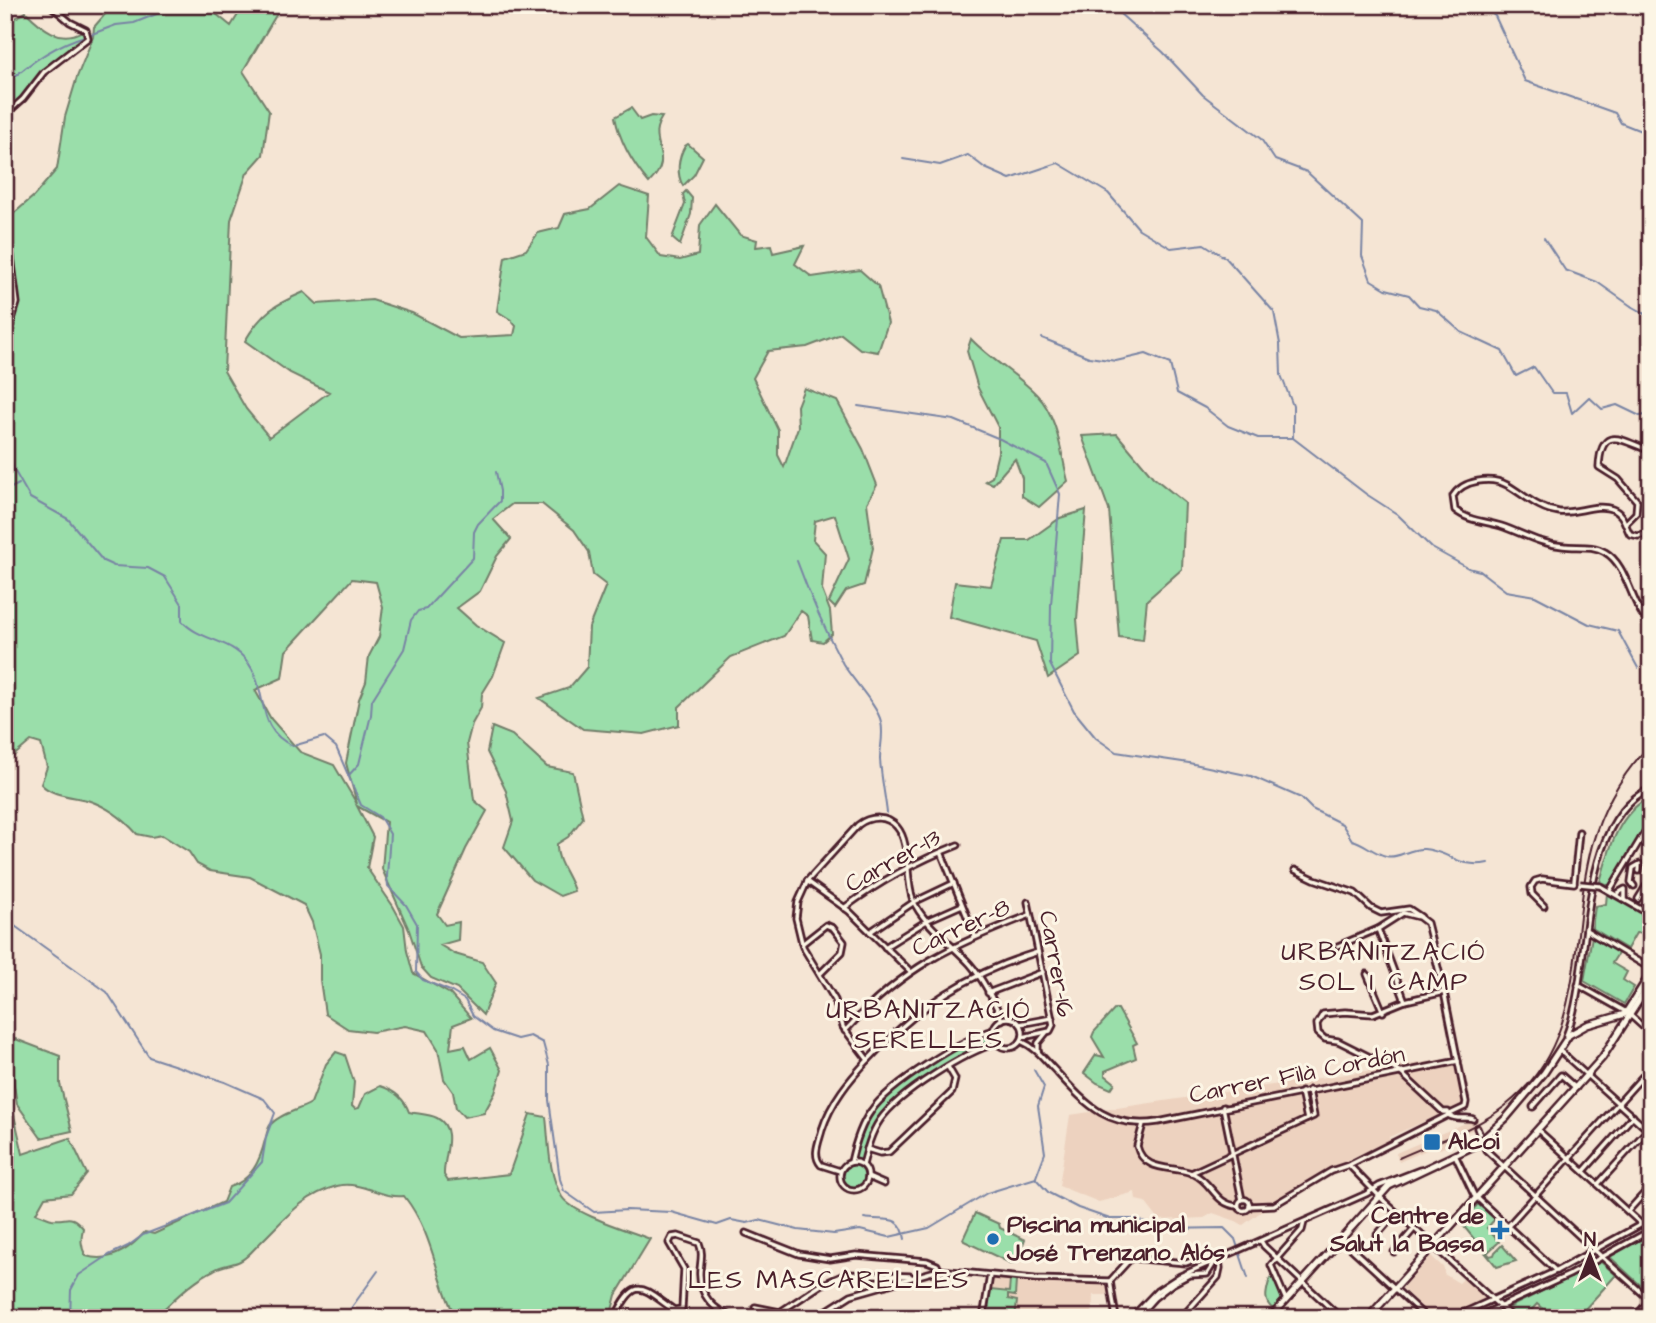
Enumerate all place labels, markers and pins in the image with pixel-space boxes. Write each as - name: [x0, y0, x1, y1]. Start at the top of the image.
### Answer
- place label: Alcoi: [1448, 1125, 1500, 1159]
- marker: Alcoi: [1422, 1132, 1442, 1152]
- place label: Centre de Salut la Bassa: [1329, 1199, 1485, 1261]
- place label: Piscina municipal José Trenzano Alós: [1006, 1208, 1225, 1270]
- marker: Centre de Salut la Bassa: [1490, 1220, 1510, 1240]
- marker: Piscina municipal José Trenzano Alós: [985, 1231, 1001, 1247]

